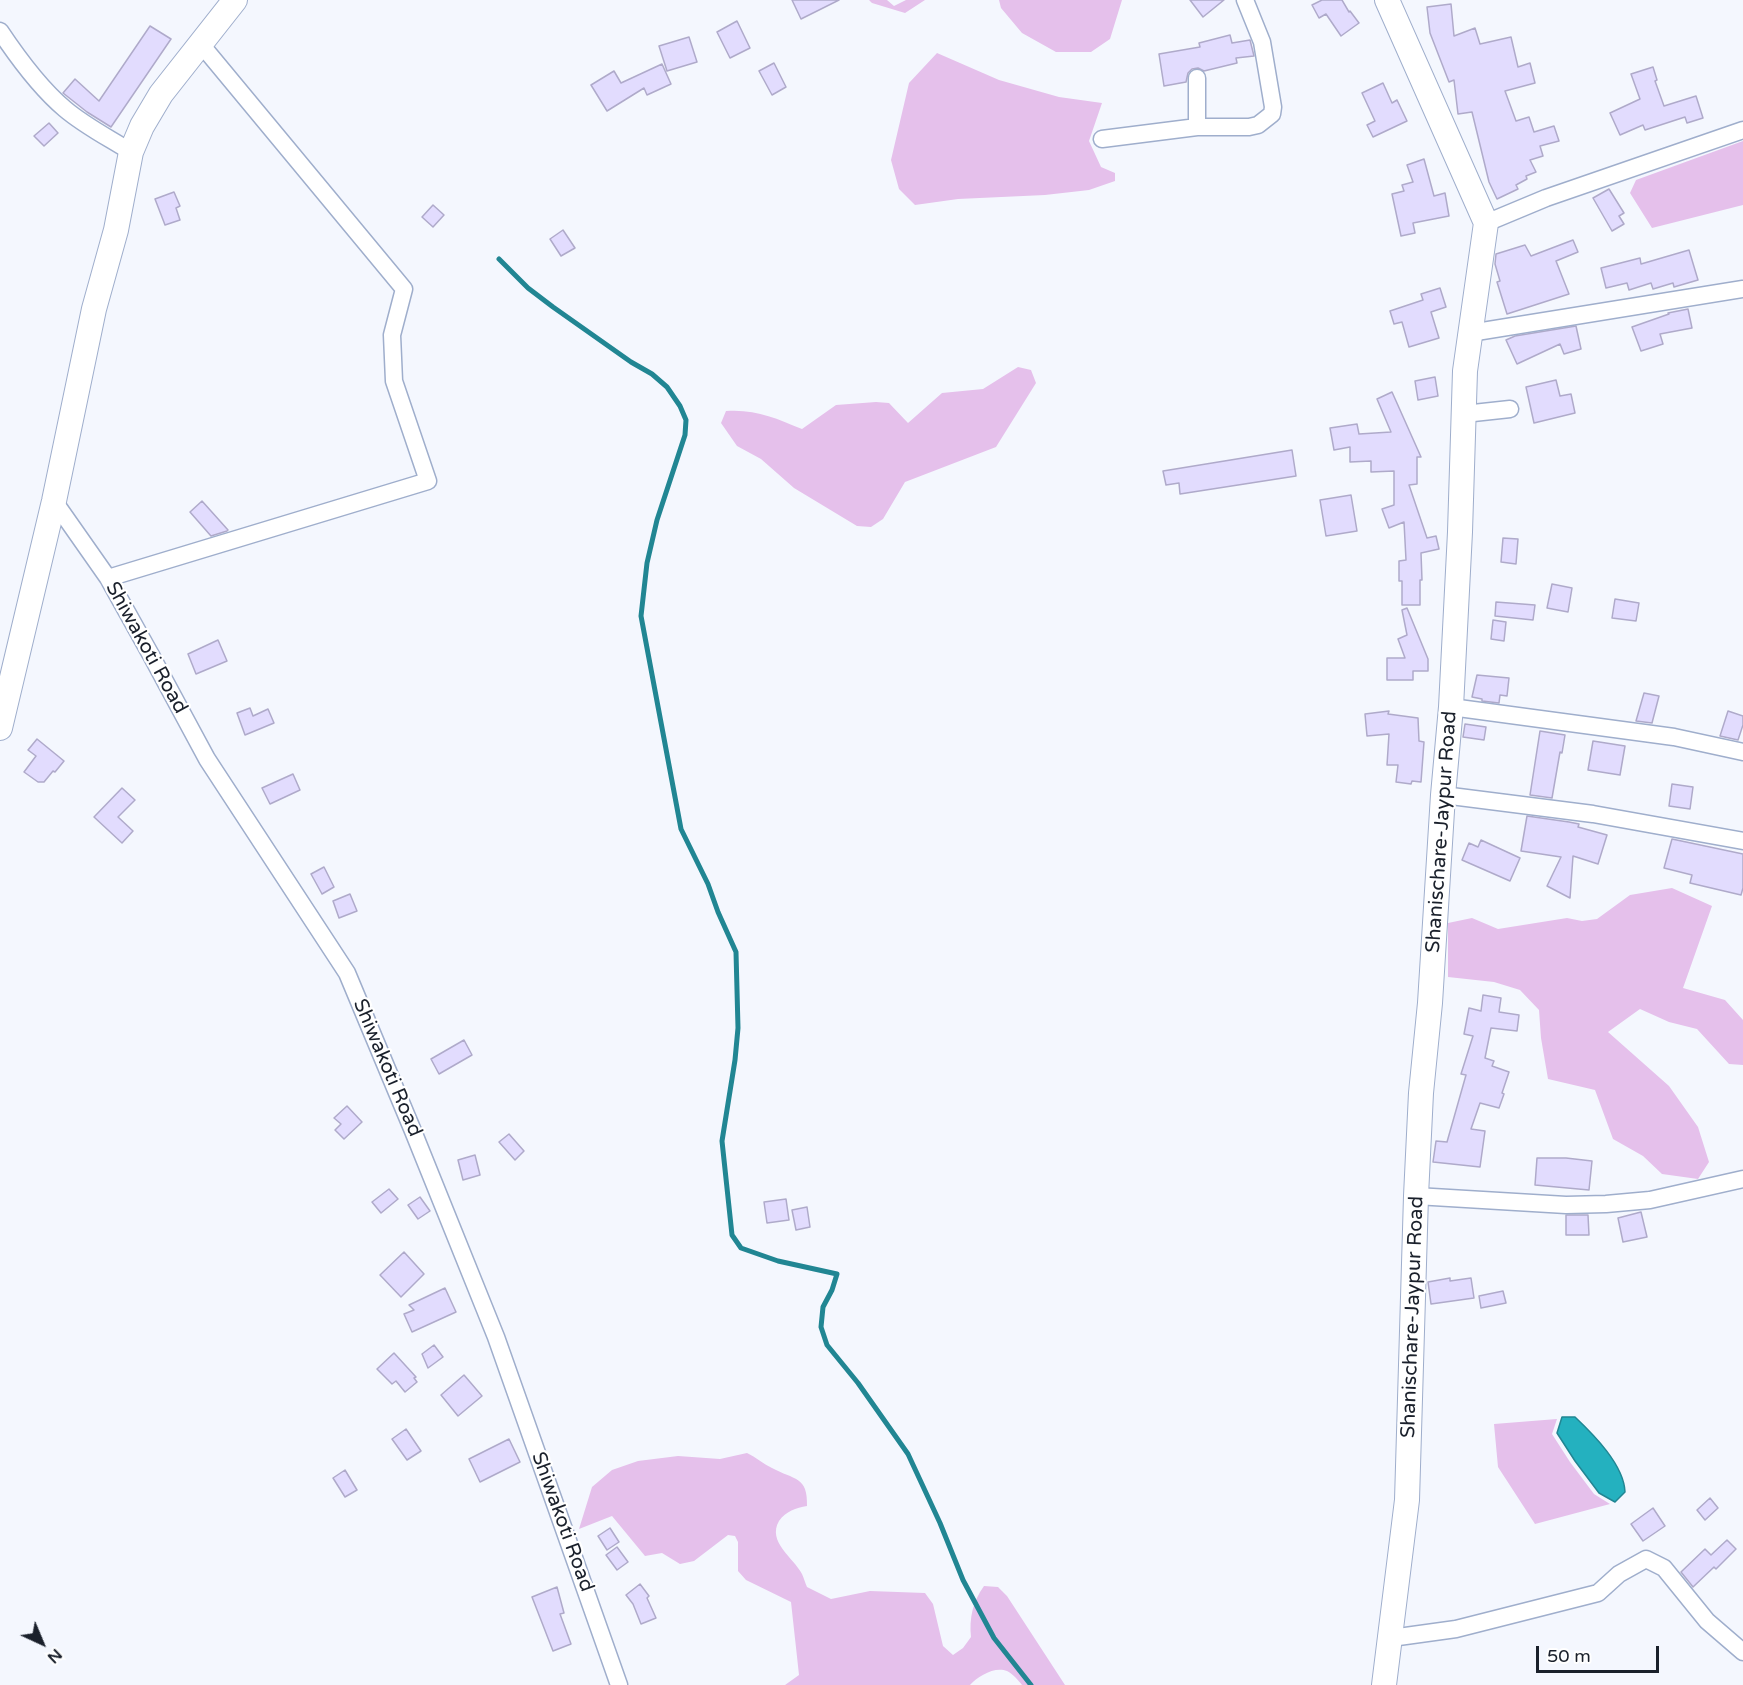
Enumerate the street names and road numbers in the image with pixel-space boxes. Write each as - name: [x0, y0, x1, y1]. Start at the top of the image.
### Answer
- street label: Shiwakoti Road: [100, 578, 192, 718]
- street label: Shanischare-Jaypur Road: [1422, 710, 1462, 954]
- street label: Shiwakoti Road: [347, 996, 427, 1140]
- street label: Shanischare-Jaypur Road: [1397, 1196, 1429, 1438]
- street label: Shiwakoti Road: [526, 1449, 598, 1595]

